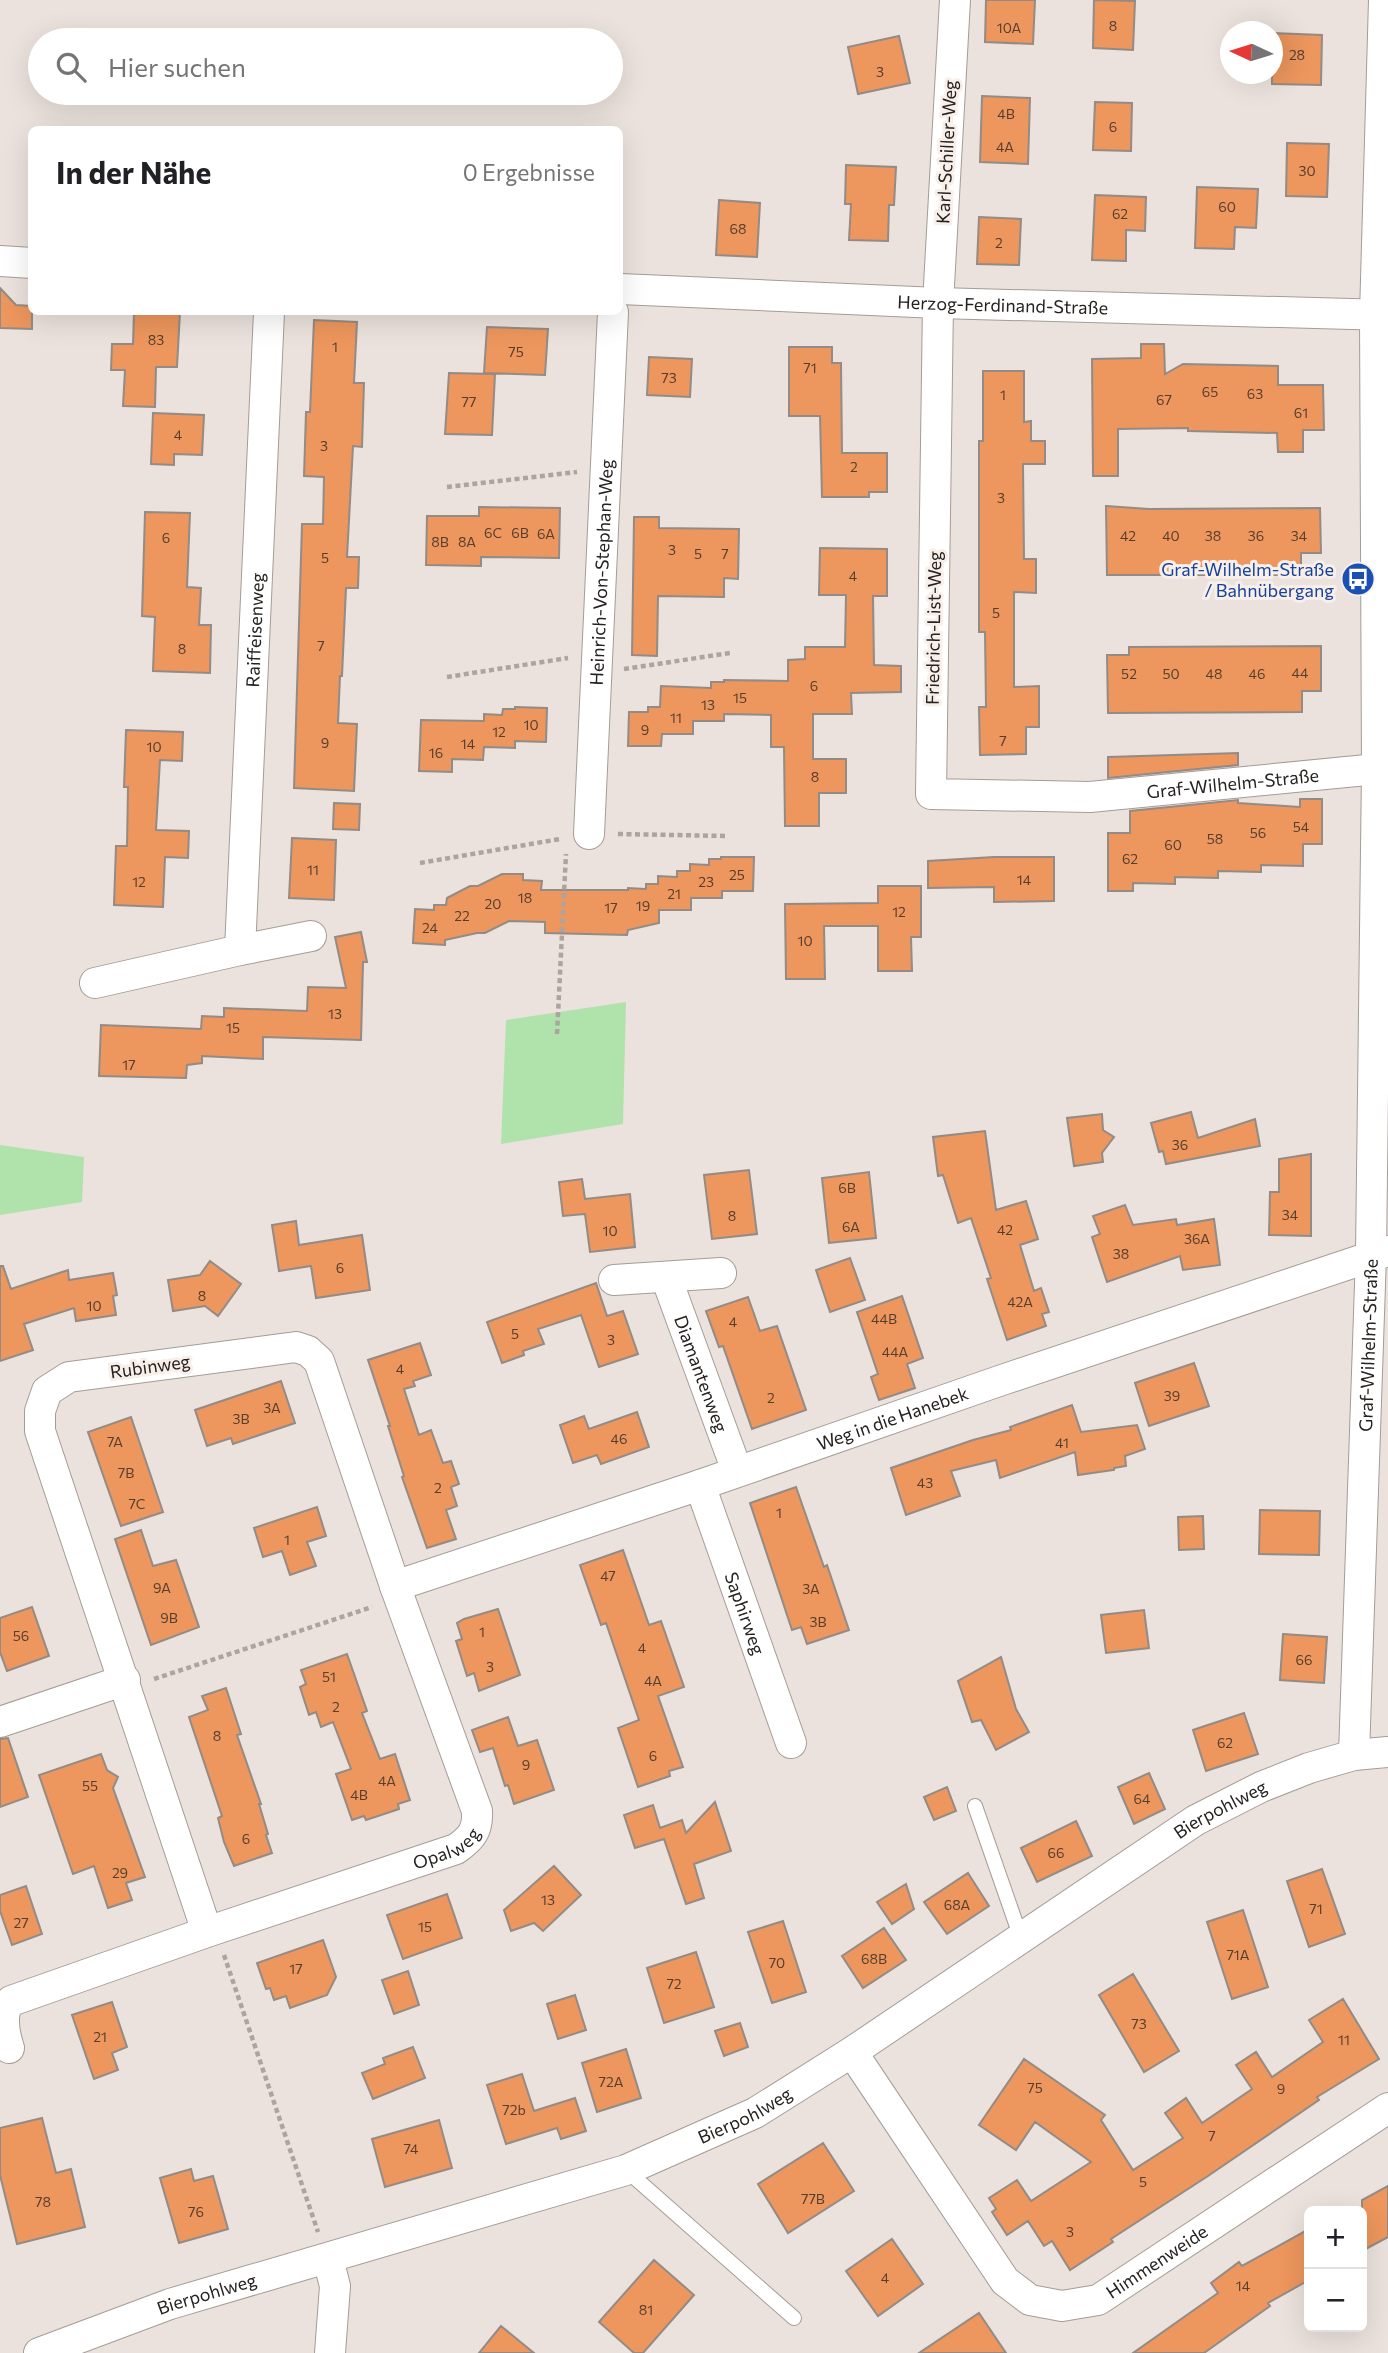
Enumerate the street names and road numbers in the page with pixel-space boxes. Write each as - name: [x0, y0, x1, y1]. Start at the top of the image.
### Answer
- street label: Karl-Schiller-Weg: [931, 79, 961, 225]
- street label: Herzog-Ferdinand-Straße: [897, 290, 1108, 319]
- street label: Heinrich-Von-Stephan-Weg: [585, 458, 617, 686]
- street label: Friedrich-List-Weg: [921, 551, 945, 705]
- street label: Raiffeisenweg: [241, 572, 268, 688]
- street label: Graf-Wilhelm-Straße: [1146, 764, 1320, 802]
- street label: Graf-Wilhelm-Straße: [1354, 1258, 1382, 1432]
- street label: Diamantenweg: [670, 1312, 733, 1435]
- street label: Rubinweg: [108, 1349, 192, 1383]
- street label: Weg in die Hanebek: [814, 1382, 971, 1455]
- street label: Saphirweg: [721, 1569, 770, 1658]
- street label: Bierpohlweg: [1169, 1775, 1270, 1843]
- street label: Opalweg: [410, 1823, 485, 1874]
- street label: Bierpohlweg: [694, 2082, 796, 2148]
- street label: Himmenweide: [1101, 2220, 1211, 2303]
- street label: Bierpohlweg: [154, 2268, 259, 2319]

